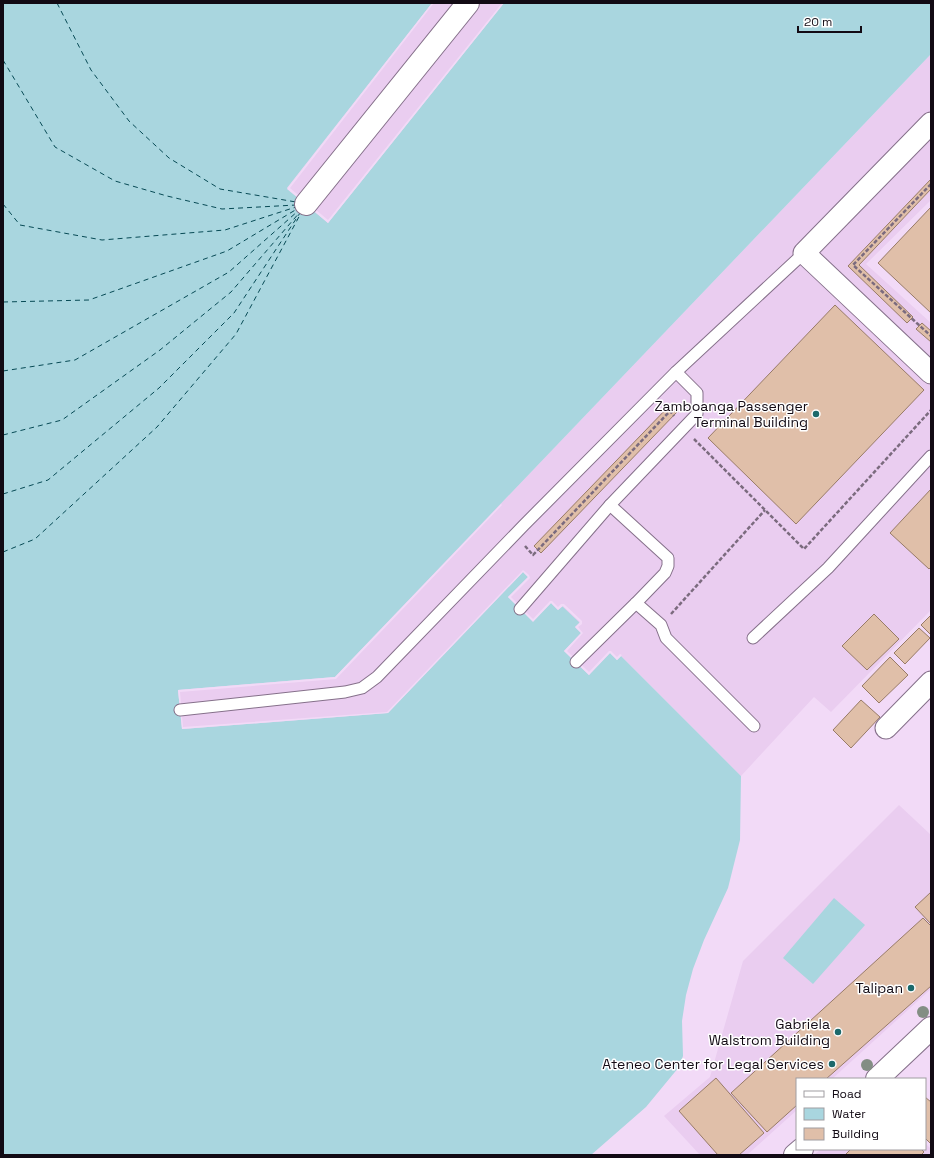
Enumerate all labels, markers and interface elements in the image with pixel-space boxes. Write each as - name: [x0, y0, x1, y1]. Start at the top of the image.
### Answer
- scale bar: [798, 8, 861, 34]
- text: 20 m: [804, 14, 832, 30]
- place label: Zamboanga Passenger Terminal Building: [654, 397, 808, 431]
- marker: Zamboanga Passenger Terminal Building: [811, 409, 821, 419]
- place label: Talipan: [855, 979, 903, 997]
- marker: Talipan: [906, 983, 916, 993]
- place label: Gabriela Walstrom Building: [709, 1015, 830, 1049]
- marker: Gabriela Walstrom Building: [833, 1027, 843, 1037]
- place label: Ateneo Center for Legal Services: [602, 1055, 824, 1073]
- marker: Ateneo Center for Legal Services: [827, 1059, 837, 1069]
- legend: [796, 1078, 926, 1150]
- text: Road: [832, 1086, 861, 1102]
- text: Water: [832, 1106, 866, 1122]
- text: Building: [832, 1126, 879, 1142]

